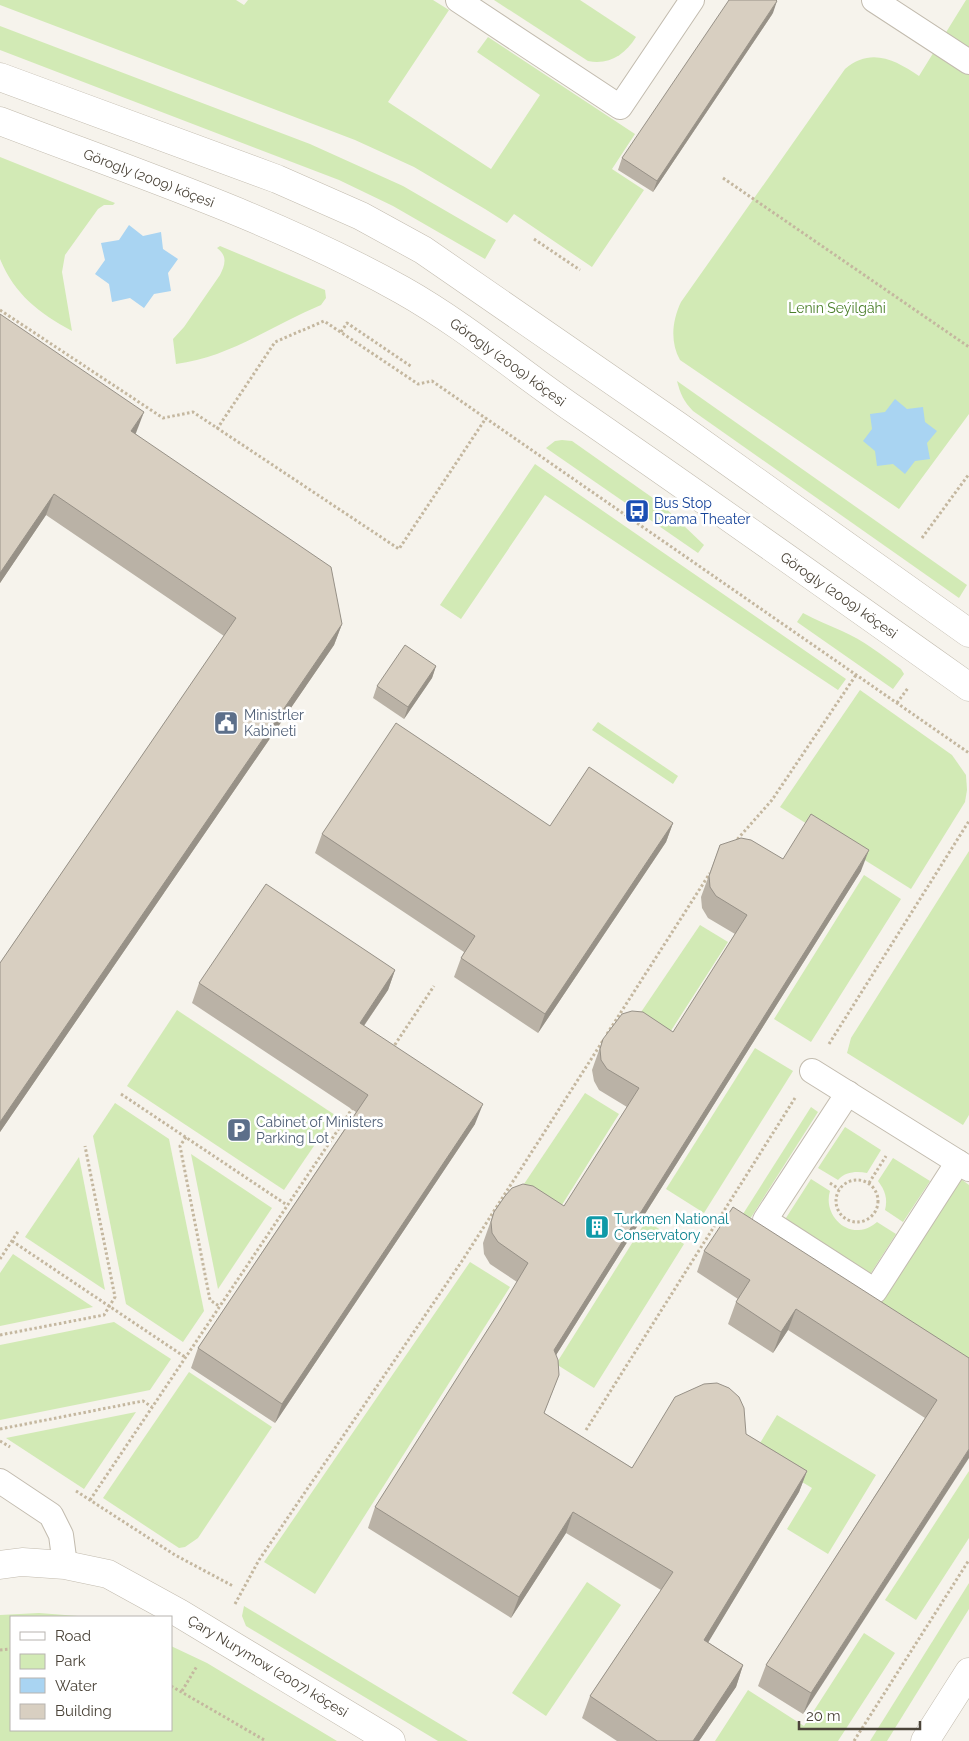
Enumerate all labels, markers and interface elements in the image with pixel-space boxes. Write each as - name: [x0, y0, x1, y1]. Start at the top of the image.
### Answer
- street label: Görogly (2009) köçesi: [81, 146, 217, 210]
- park label: Lenin Seýilgähi: [788, 300, 886, 316]
- street label: Görogly (2009) köçesi: [447, 315, 569, 409]
- place label: Bus Stop Drama Theater: [654, 495, 750, 527]
- bus stop icon: Bus Stop Drama Theater: [624, 498, 650, 524]
- street label: Görogly (2009) köçesi: [777, 549, 901, 641]
- place label: Ministrler Kabineti: [244, 707, 304, 739]
- public building icon: Ministrler Kabineti: [213, 710, 239, 736]
- place label: Cabinet of Ministers Parking Lot: [256, 1114, 384, 1146]
- parking icon: Cabinet of Ministers Parking Lot: [226, 1117, 252, 1143]
- place label: Turkmen National Conservatory: [614, 1211, 729, 1243]
- building icon: Turkmen National Conservatory: [584, 1214, 610, 1240]
- street label: Çary Nurymow (2007) köçesi: [185, 1612, 351, 1720]
- legend: [10, 1616, 172, 1731]
- text: Road: [55, 1627, 91, 1645]
- text: Park: [55, 1652, 86, 1670]
- text: Water: [55, 1677, 98, 1695]
- scale bar: [799, 1698, 920, 1730]
- text: Building: [55, 1702, 112, 1720]
- text: 20 m: [806, 1707, 841, 1725]

